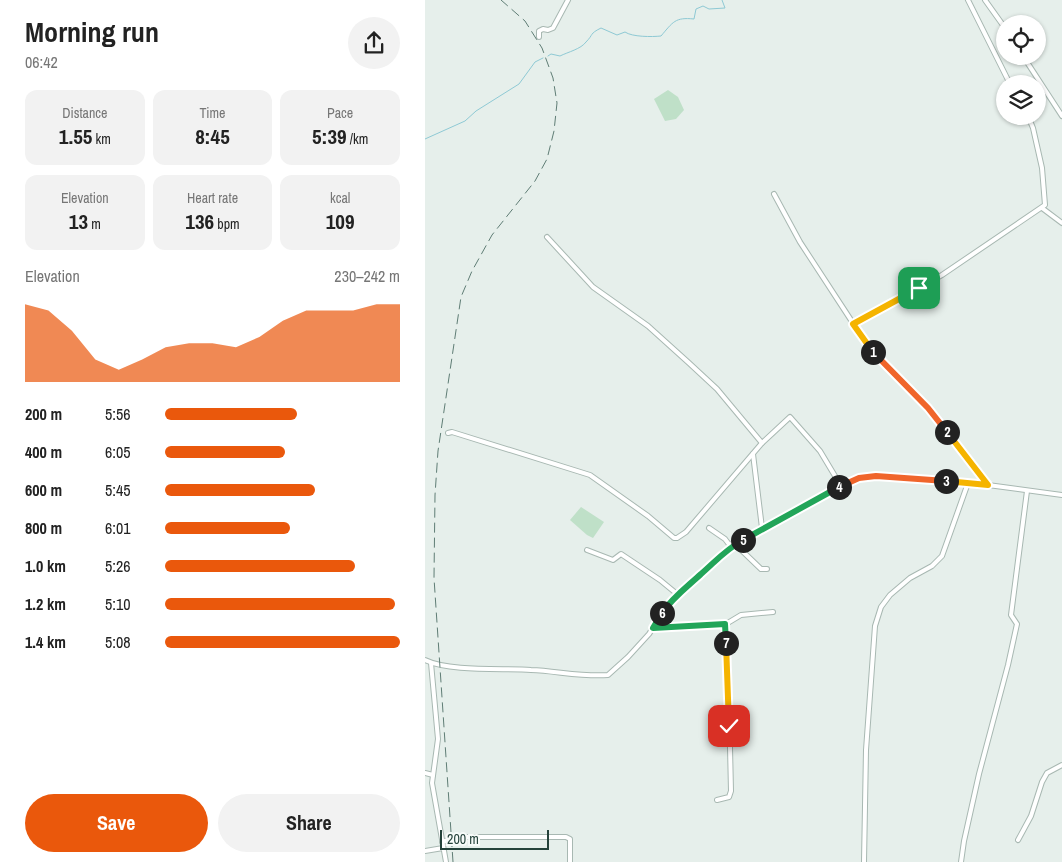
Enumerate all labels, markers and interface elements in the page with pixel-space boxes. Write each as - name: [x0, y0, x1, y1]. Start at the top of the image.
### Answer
- text: Morning run: [25, 13, 159, 51]
- map controls: [996, 15, 1046, 125]
- button: locate: [996, 15, 1046, 65]
- button: share: [348, 17, 400, 69]
- text: 06:42: [25, 51, 58, 73]
- button: layers: [996, 75, 1046, 125]
- text: Distance: [62, 104, 107, 122]
- text: Time: [200, 104, 225, 122]
- text: Pace: [327, 104, 353, 122]
- text: 1.55: [59, 122, 92, 151]
- text: 8:45: [195, 122, 230, 151]
- text: 5:39: [312, 122, 347, 151]
- text: km: [92, 130, 111, 148]
- text: /km: [347, 130, 368, 148]
- text: Elevation: [61, 189, 109, 207]
- text: Heart rate: [187, 189, 238, 207]
- text: kcal: [330, 189, 350, 207]
- text: 13: [69, 207, 88, 236]
- text: 136: [185, 207, 214, 236]
- text: 109: [326, 207, 355, 236]
- text: m: [88, 215, 101, 233]
- text: bpm: [214, 215, 240, 233]
- text: Elevation: [25, 265, 80, 287]
- text: 230–242 m: [334, 265, 400, 287]
- pin: [898, 267, 940, 309]
- icon: arrive: [905, 274, 933, 302]
- pin: 1: [861, 340, 885, 364]
- text: 1: [870, 343, 877, 361]
- text: 200 m: [25, 403, 62, 425]
- text: 5:56: [105, 403, 131, 425]
- pin: 2: [935, 420, 959, 444]
- text: 2: [944, 423, 951, 441]
- text: 400 m: [25, 441, 62, 463]
- text: 6:05: [105, 441, 131, 463]
- pin: 3: [933, 468, 959, 494]
- text: 3: [943, 472, 950, 490]
- pin: 4: [827, 474, 851, 500]
- text: 4: [836, 478, 843, 496]
- text: 600 m: [25, 479, 62, 501]
- text: 5:45: [105, 479, 131, 501]
- text: 800 m: [25, 517, 62, 539]
- text: 6:01: [105, 517, 131, 539]
- pin: 5: [731, 528, 755, 552]
- text: 5: [740, 531, 747, 549]
- text: 1.0 km: [25, 555, 66, 577]
- text: 5:26: [105, 555, 131, 577]
- text: 1.2 km: [25, 593, 66, 615]
- text: 5:10: [105, 593, 131, 615]
- pin: 6: [649, 600, 675, 626]
- text: 6: [659, 604, 666, 622]
- pin: 7: [713, 630, 739, 656]
- text: 1.4 km: [25, 631, 66, 653]
- text: 5:08: [105, 631, 131, 653]
- text: 7: [723, 634, 730, 652]
- pin: [708, 705, 750, 747]
- icon: check: [715, 712, 743, 740]
- button: Save: [25, 794, 208, 852]
- button: Share: [218, 794, 400, 852]
- scale bar: [440, 827, 549, 850]
- text: 200 m: [447, 830, 479, 848]

